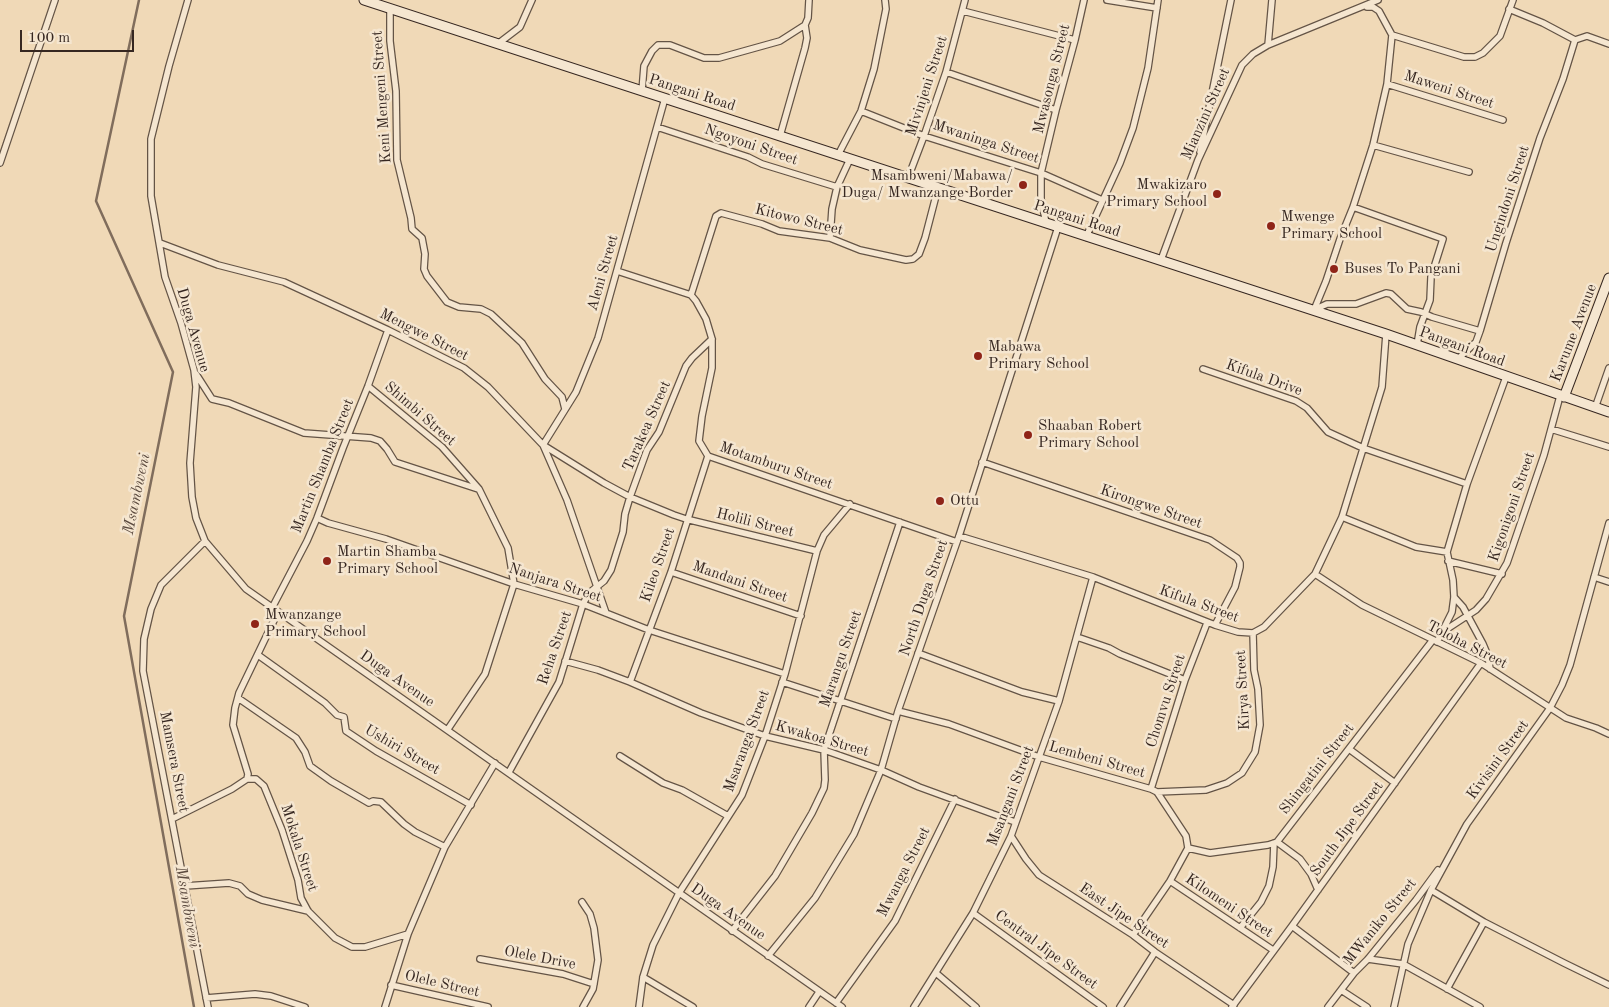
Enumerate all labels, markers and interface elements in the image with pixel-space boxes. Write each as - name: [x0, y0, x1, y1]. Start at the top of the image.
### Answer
- scale bar: [22, 20, 136, 52]
- street label: Mwasonga Street: [1030, 22, 1074, 136]
- street label: Keni Mengeni Street: [368, 30, 396, 164]
- text: 100 m: [28, 31, 70, 46]
- street label: Mivinjeni Street: [902, 34, 952, 138]
- street label: Mianzini Street: [1178, 65, 1234, 163]
- street label: Maweni Street: [1402, 67, 1496, 113]
- street label: Pangani Road: [646, 70, 738, 116]
- street label: Mwaninga Street: [931, 116, 1041, 168]
- street label: Ngoyoni Street: [702, 121, 800, 169]
- street label: Ungindoni Street: [1482, 143, 1534, 255]
- place label: Msambweni/Mabawa/ Duga/ Mwanzange Border: [841, 167, 1013, 202]
- place label: Mwakizaro Primary School: [1106, 176, 1207, 211]
- marker: Msambweni/Mabawa/ Duga/ Mwanzange Border: [1017, 179, 1029, 191]
- marker: Mwakizaro Primary School: [1211, 188, 1223, 200]
- street label: Pangani Road: [1031, 196, 1123, 242]
- street label: Kitowo Street: [753, 200, 845, 240]
- place label: Mwenge Primary School: [1281, 208, 1382, 243]
- marker: Mwenge Primary School: [1265, 220, 1277, 232]
- street label: Aleni Street: [584, 233, 622, 313]
- place label: Buses To Pangani: [1344, 260, 1461, 278]
- marker: Buses To Pangani: [1328, 263, 1340, 275]
- street label: Karume Avenue: [1547, 281, 1601, 385]
- street label: Duga Avenue: [172, 286, 214, 374]
- street label: Mengwe Street: [377, 305, 471, 365]
- street label: Pangani Road: [1416, 323, 1508, 371]
- place label: Mabawa Primary School: [988, 338, 1089, 373]
- marker: Mabawa Primary School: [972, 350, 984, 362]
- street label: Kifula Drive: [1223, 356, 1305, 400]
- street label: Shimbi Street: [380, 378, 460, 450]
- street label: Tarakea Street: [619, 378, 675, 474]
- street label: Martin Shamba Street: [288, 396, 358, 536]
- place label: Shaaban Robert Primary School: [1038, 417, 1142, 452]
- marker: Shaaban Robert Primary School: [1022, 429, 1034, 441]
- street label: Motamburu Street: [717, 438, 835, 494]
- street label: Kigonigoni Street: [1485, 450, 1539, 564]
- water label: Msambweni: [119, 452, 155, 536]
- street label: Kirongwe Street: [1098, 481, 1204, 533]
- place label: Ottu: [950, 492, 979, 510]
- marker: Ottu: [934, 495, 946, 507]
- street label: Holili Street: [714, 505, 796, 541]
- street label: Kileo Street: [637, 525, 679, 605]
- street label: North Duga Street: [896, 537, 952, 659]
- place label: Martin Shamba Primary School: [337, 543, 438, 578]
- marker: Martin Shamba Primary School: [321, 555, 333, 567]
- street label: Mandani Street: [690, 557, 790, 607]
- street label: Nanjara Street: [506, 559, 604, 607]
- street label: Kifula Street: [1157, 581, 1241, 627]
- place label: Mwanzange Primary School: [265, 606, 366, 641]
- street label: Marangu Street: [816, 608, 866, 710]
- street label: Reha Street: [534, 609, 576, 687]
- street label: Toloha Street: [1424, 617, 1510, 673]
- marker: Mwanzange Primary School: [249, 618, 261, 630]
- street label: Duga Avenue: [356, 647, 438, 711]
- street label: Kirya Street: [1232, 649, 1254, 731]
- street label: Chomvu Street: [1142, 652, 1190, 750]
- street label: Msaranga Street: [720, 687, 774, 795]
- street label: Mamsera Street: [155, 710, 193, 814]
- street label: Kwakoa Street: [773, 717, 871, 761]
- street label: Kivisini Street: [1463, 717, 1533, 803]
- street label: Shingatini Street: [1276, 720, 1358, 818]
- street label: Ushiri Street: [361, 721, 443, 779]
- street label: Lembeni Street: [1047, 738, 1147, 782]
- street label: Msangani Street: [984, 743, 1038, 849]
- street label: South Jipe Street: [1306, 778, 1388, 880]
- street label: Mokala Street: [276, 802, 322, 894]
- street label: Mwanga Street: [874, 824, 934, 920]
- water label: Msambweni: [170, 865, 204, 949]
- street label: Kilomeni Street: [1182, 870, 1276, 942]
- street label: MWaniko Street: [1340, 875, 1420, 969]
- street label: East Jipe Street: [1076, 879, 1172, 953]
- street label: Duga Avenue: [687, 880, 769, 944]
- street label: Central Jipe Street: [991, 907, 1101, 993]
- street label: Olele Drive: [503, 942, 577, 974]
- street label: Olele Street: [403, 967, 481, 1001]

